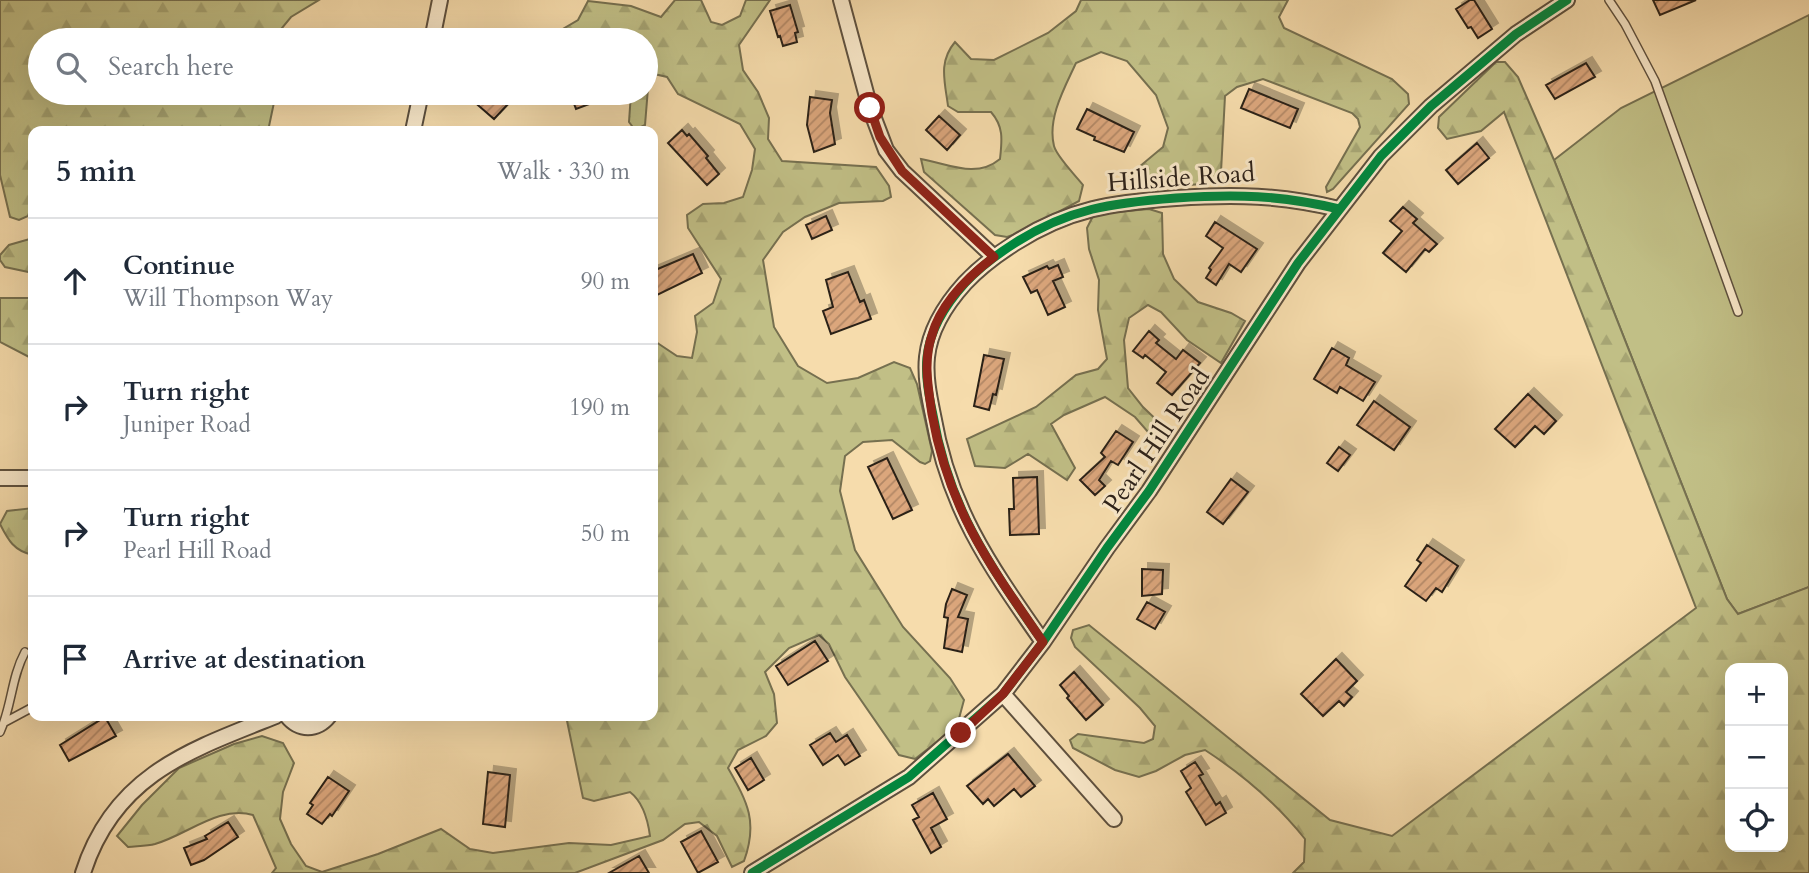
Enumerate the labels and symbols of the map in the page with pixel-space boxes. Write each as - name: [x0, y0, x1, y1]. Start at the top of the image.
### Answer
- route start: [854, 92, 885, 123]
- street label: Hillside Road: [1106, 155, 1256, 200]
- street label: Pearl Hill Road: [1095, 361, 1218, 520]
- route end: [945, 717, 976, 748]

